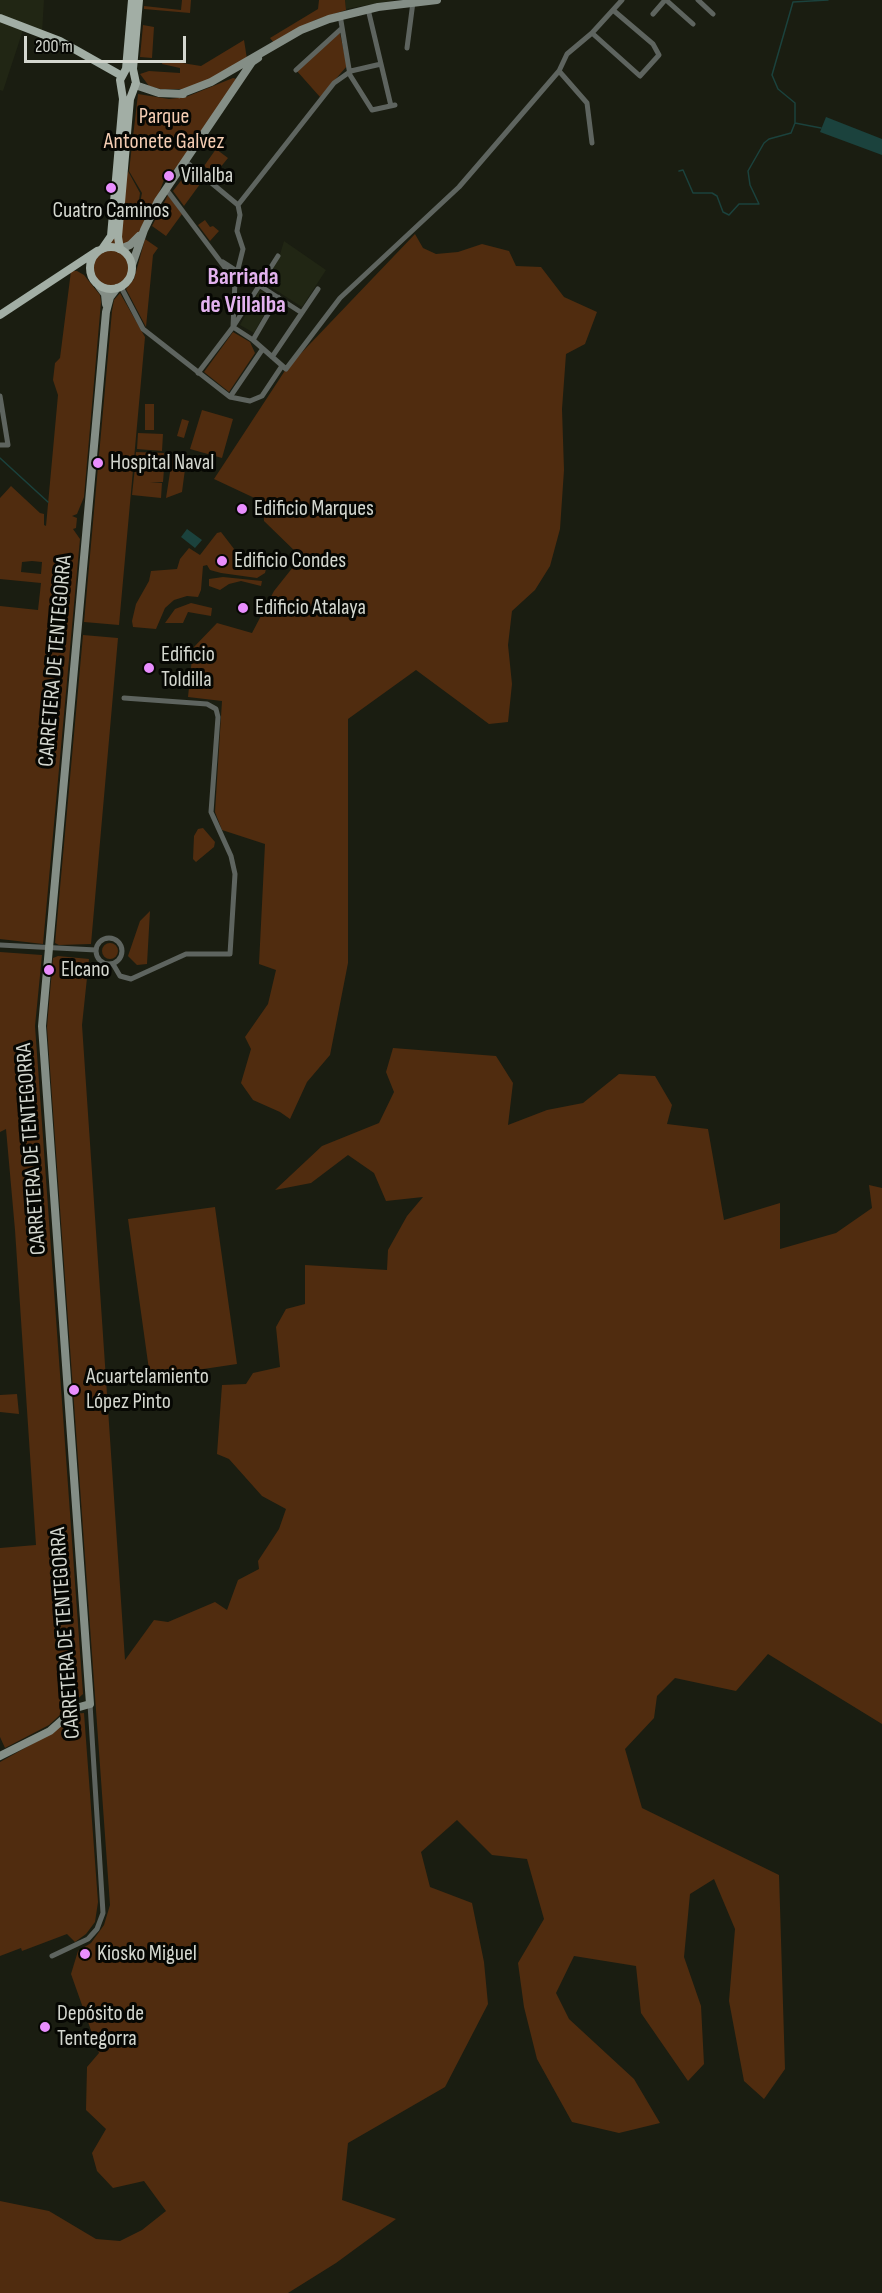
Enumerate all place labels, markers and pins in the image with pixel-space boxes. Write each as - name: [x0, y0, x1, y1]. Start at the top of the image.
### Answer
- place label: Villalba: [181, 163, 233, 189]
- marker: Villalba: [162, 169, 176, 183]
- marker: Cuatro Caminos: [104, 181, 118, 195]
- place label: Cuatro Caminos: [53, 198, 169, 224]
- place label: Hospital Naval: [110, 450, 214, 476]
- marker: Hospital Naval: [91, 456, 105, 470]
- place label: Edificio Marques: [254, 496, 374, 522]
- marker: Edificio Marques: [235, 502, 249, 516]
- place label: Edificio Condes: [234, 548, 346, 574]
- marker: Edificio Condes: [215, 554, 229, 568]
- place label: Edificio Atalaya: [255, 595, 366, 621]
- marker: Edificio Atalaya: [236, 601, 250, 615]
- place label: Edificio Toldilla: [161, 642, 215, 694]
- marker: Edificio Toldilla: [142, 661, 156, 675]
- place label: Elcano: [61, 957, 110, 983]
- marker: Elcano: [42, 963, 56, 977]
- place label: Acuartelamiento López Pinto: [86, 1364, 209, 1416]
- marker: Acuartelamiento López Pinto: [67, 1383, 81, 1397]
- place label: Kiosko Miguel: [97, 1941, 197, 1967]
- marker: Kiosko Miguel: [78, 1947, 92, 1961]
- place label: Depósito de Tentegorra: [57, 2001, 144, 2052]
- marker: Depósito de Tentegorra: [38, 2020, 52, 2034]

